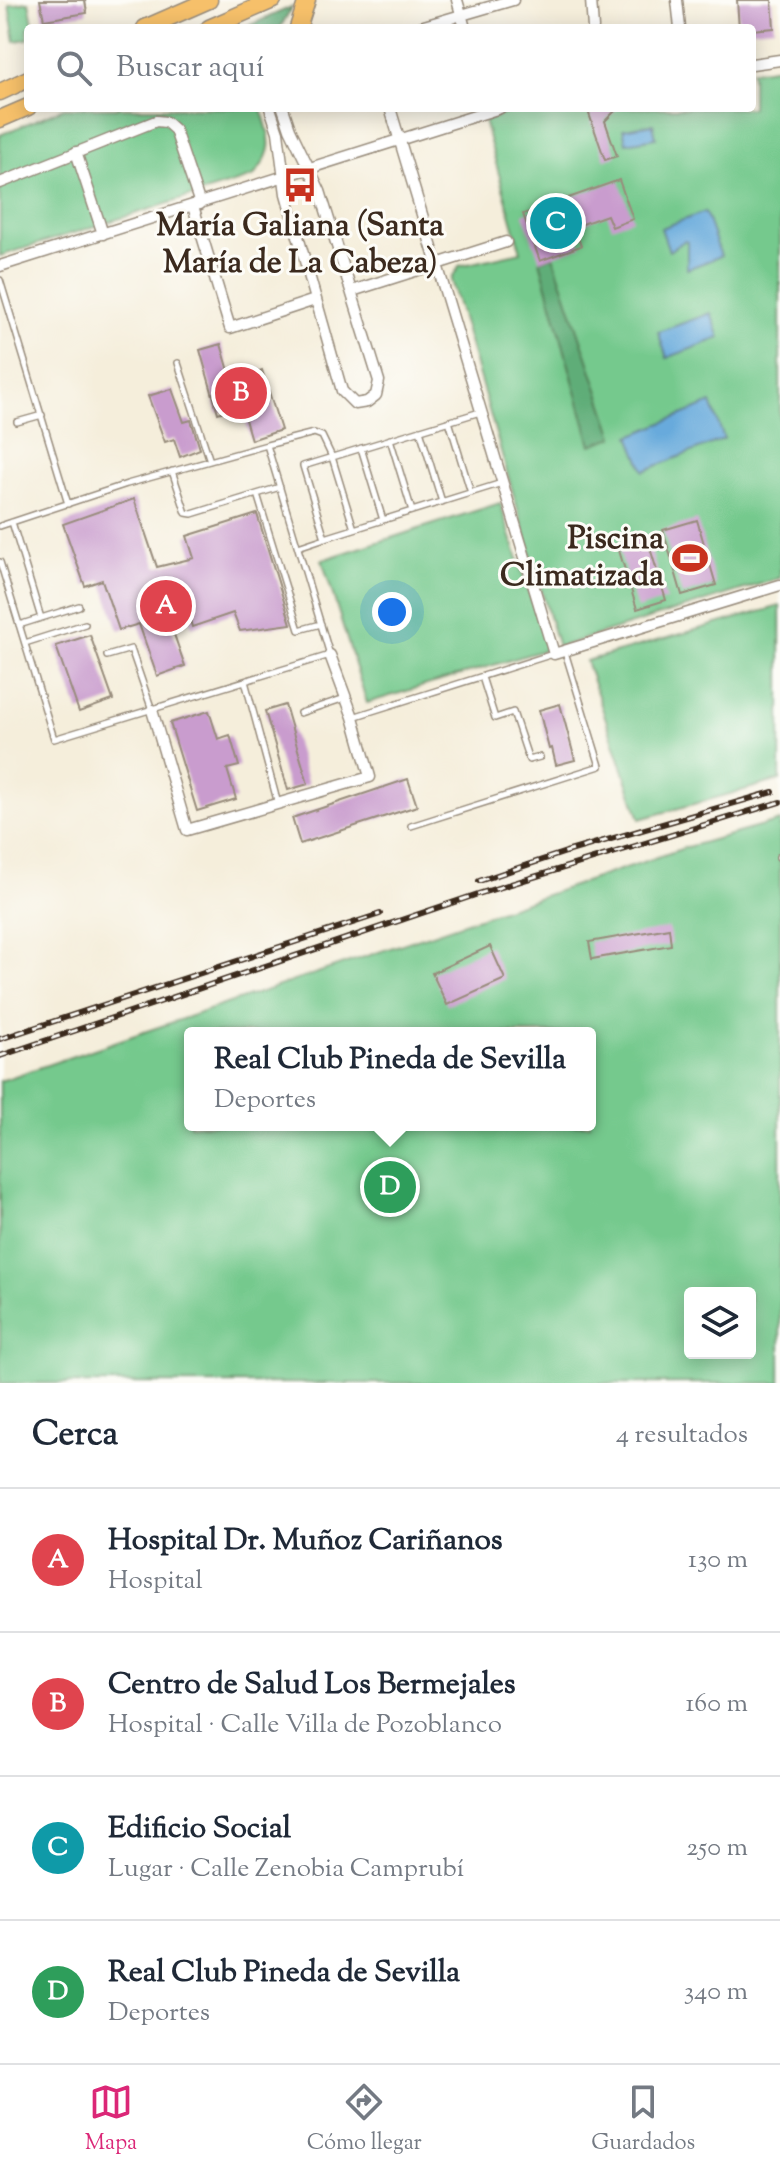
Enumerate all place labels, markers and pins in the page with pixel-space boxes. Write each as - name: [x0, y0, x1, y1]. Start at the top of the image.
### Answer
- bus stop icon: María Galiana (Santa María de La Cabeza): [281, 166, 319, 204]
- pin: C: [530, 193, 582, 253]
- place label: María Galiana (Santa María de La Cabeza): [156, 204, 444, 287]
- pin: B: [215, 363, 267, 423]
- place label: Piscina Climatizada: [500, 517, 664, 600]
- sports icon: Piscina Climatizada: [671, 539, 709, 577]
- pin: A: [140, 576, 192, 636]
- pin: D: [364, 1157, 416, 1217]

